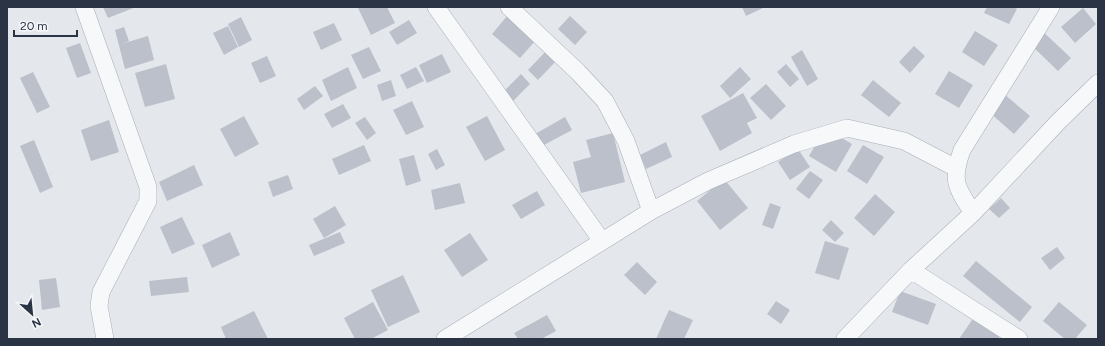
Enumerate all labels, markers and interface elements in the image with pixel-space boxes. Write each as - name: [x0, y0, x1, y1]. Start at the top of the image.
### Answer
- scale bar: [14, 12, 77, 38]
- text: 20 m: [20, 19, 48, 33]
- north arrow: [12, 294, 52, 334]
- text: N: [30, 315, 43, 330]

